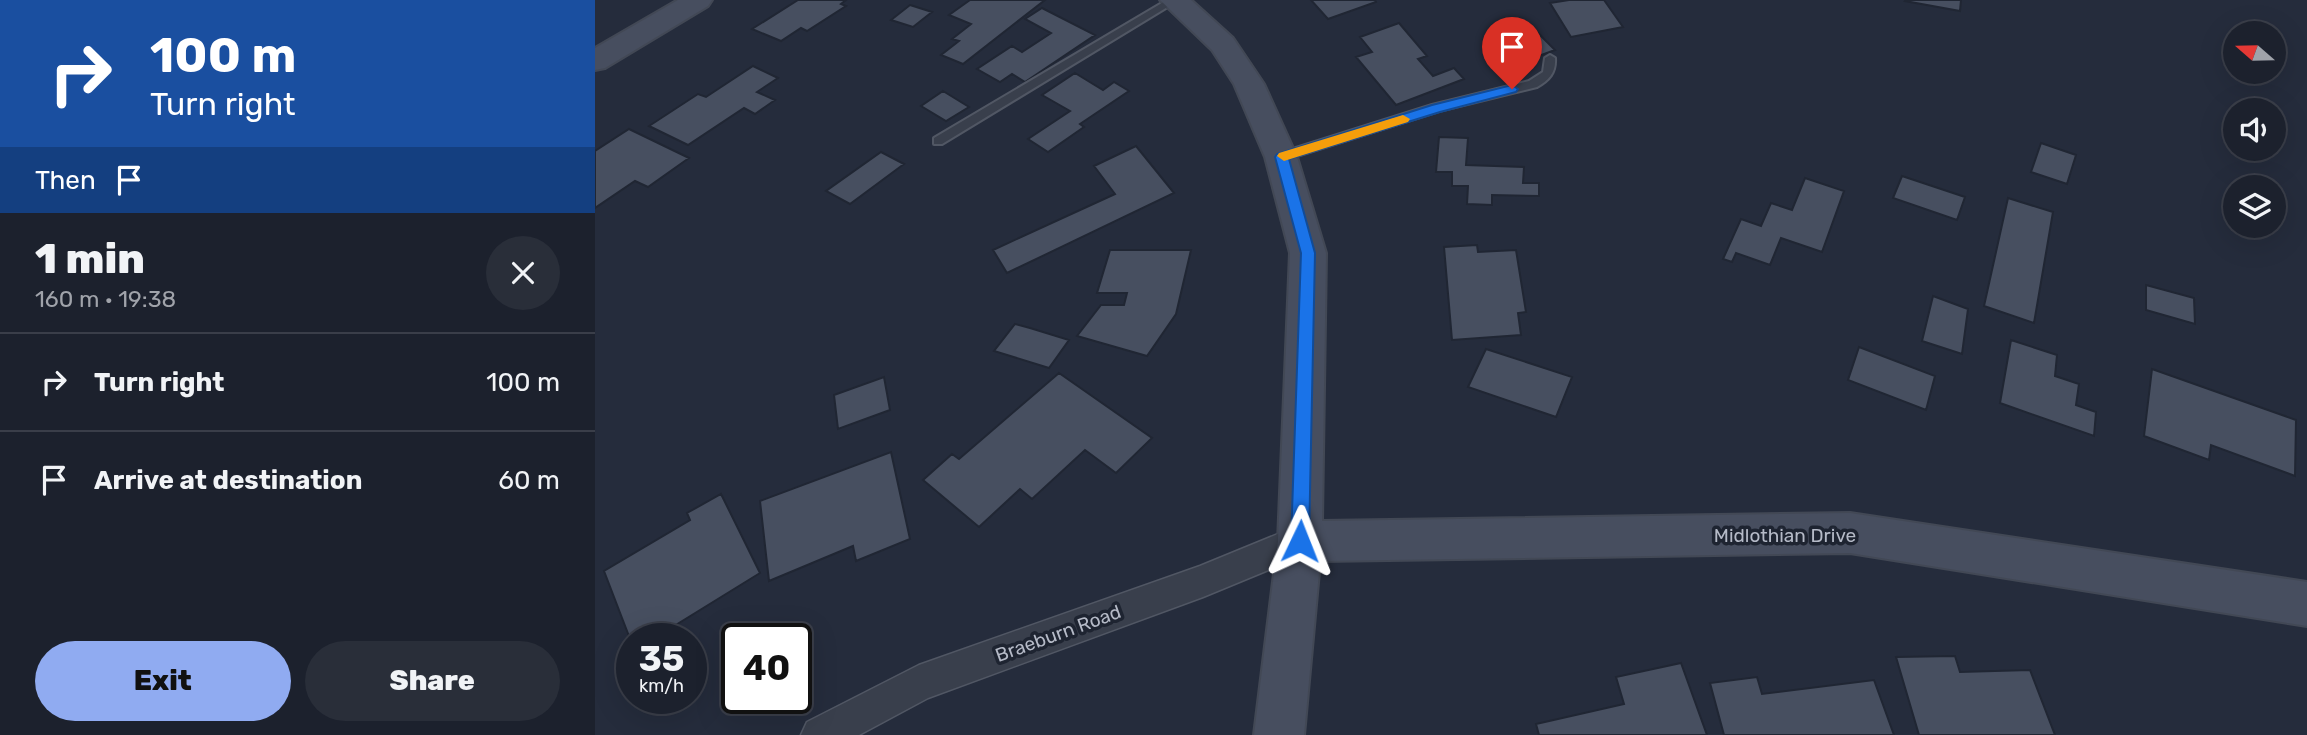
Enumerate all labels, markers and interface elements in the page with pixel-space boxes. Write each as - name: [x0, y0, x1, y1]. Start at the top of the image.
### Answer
- pin: [1482, 17, 1542, 89]
- north arrow: [2223, 21, 2285, 84]
- map controls: [2223, 21, 2286, 238]
- text: 100 m: [150, 26, 296, 84]
- icon: right: [35, 28, 126, 119]
- icon: arrive: [1493, 28, 1531, 66]
- text: Turn right: [150, 85, 295, 123]
- button: sound: [2223, 98, 2286, 161]
- icon: arrive: [110, 161, 148, 199]
- text: Then: [35, 165, 96, 196]
- button: layers: [2223, 175, 2286, 238]
- text: 1 min: [35, 234, 145, 284]
- button: close: [486, 236, 560, 310]
- text: 160 m · 19:38: [35, 285, 176, 313]
- icon: right: [35, 363, 73, 401]
- text: Turn right: [94, 367, 224, 398]
- text: 100 m: [486, 367, 560, 398]
- icon: arrive: [35, 461, 73, 499]
- text: Arrive at destination: [94, 465, 362, 496]
- text: 60 m: [498, 465, 560, 496]
- position arrow: [1263, 504, 1337, 578]
- street label: Midlothian Drive: [1714, 524, 1856, 547]
- street label: Braeburn Road: [992, 600, 1124, 667]
- speed limit sign: 40: [721, 623, 812, 714]
- text: 35: [639, 638, 684, 680]
- button: Exit: [35, 641, 291, 721]
- button: Share: [305, 641, 560, 721]
- text: km/h: [639, 675, 684, 697]

